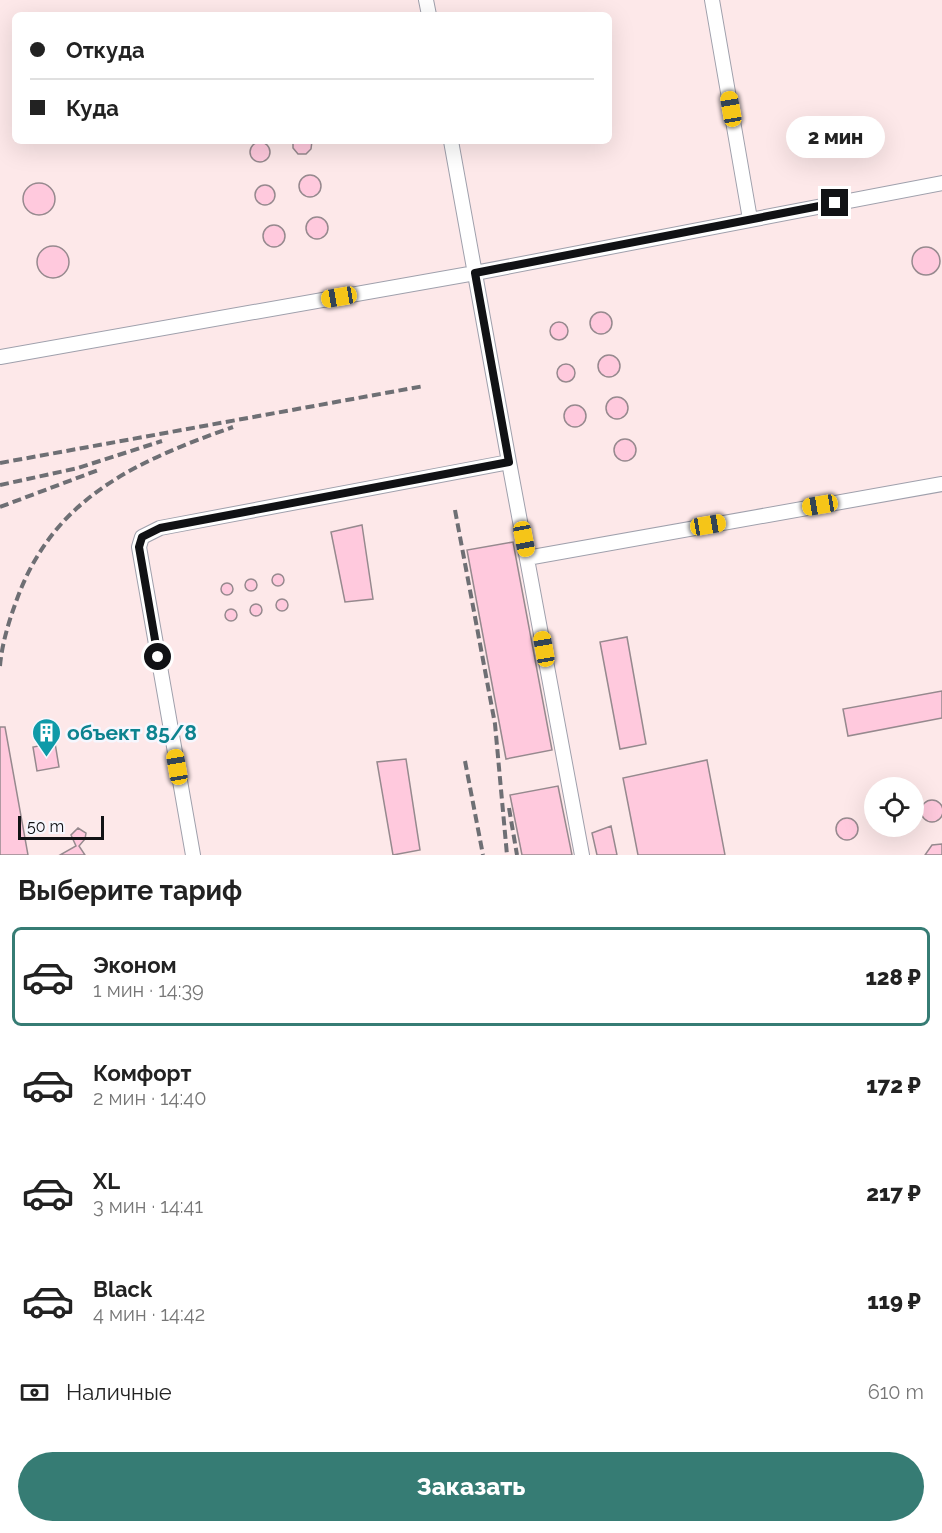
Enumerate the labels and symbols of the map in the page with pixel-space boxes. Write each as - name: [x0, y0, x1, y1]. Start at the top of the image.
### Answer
- car: [719, 90, 743, 128]
- callout: 2 мин: [786, 116, 884, 158]
- route end: [821, 189, 848, 216]
- car: [320, 285, 358, 309]
- car: [801, 493, 839, 517]
- car: [689, 513, 727, 537]
- car: [512, 520, 536, 558]
- car: [532, 630, 556, 668]
- route start: [144, 643, 171, 670]
- building icon: объект 85/8: [30, 716, 62, 758]
- place label: объект 85/8: [67, 720, 197, 745]
- car: [165, 748, 189, 786]
- scale bar: [18, 813, 104, 840]

